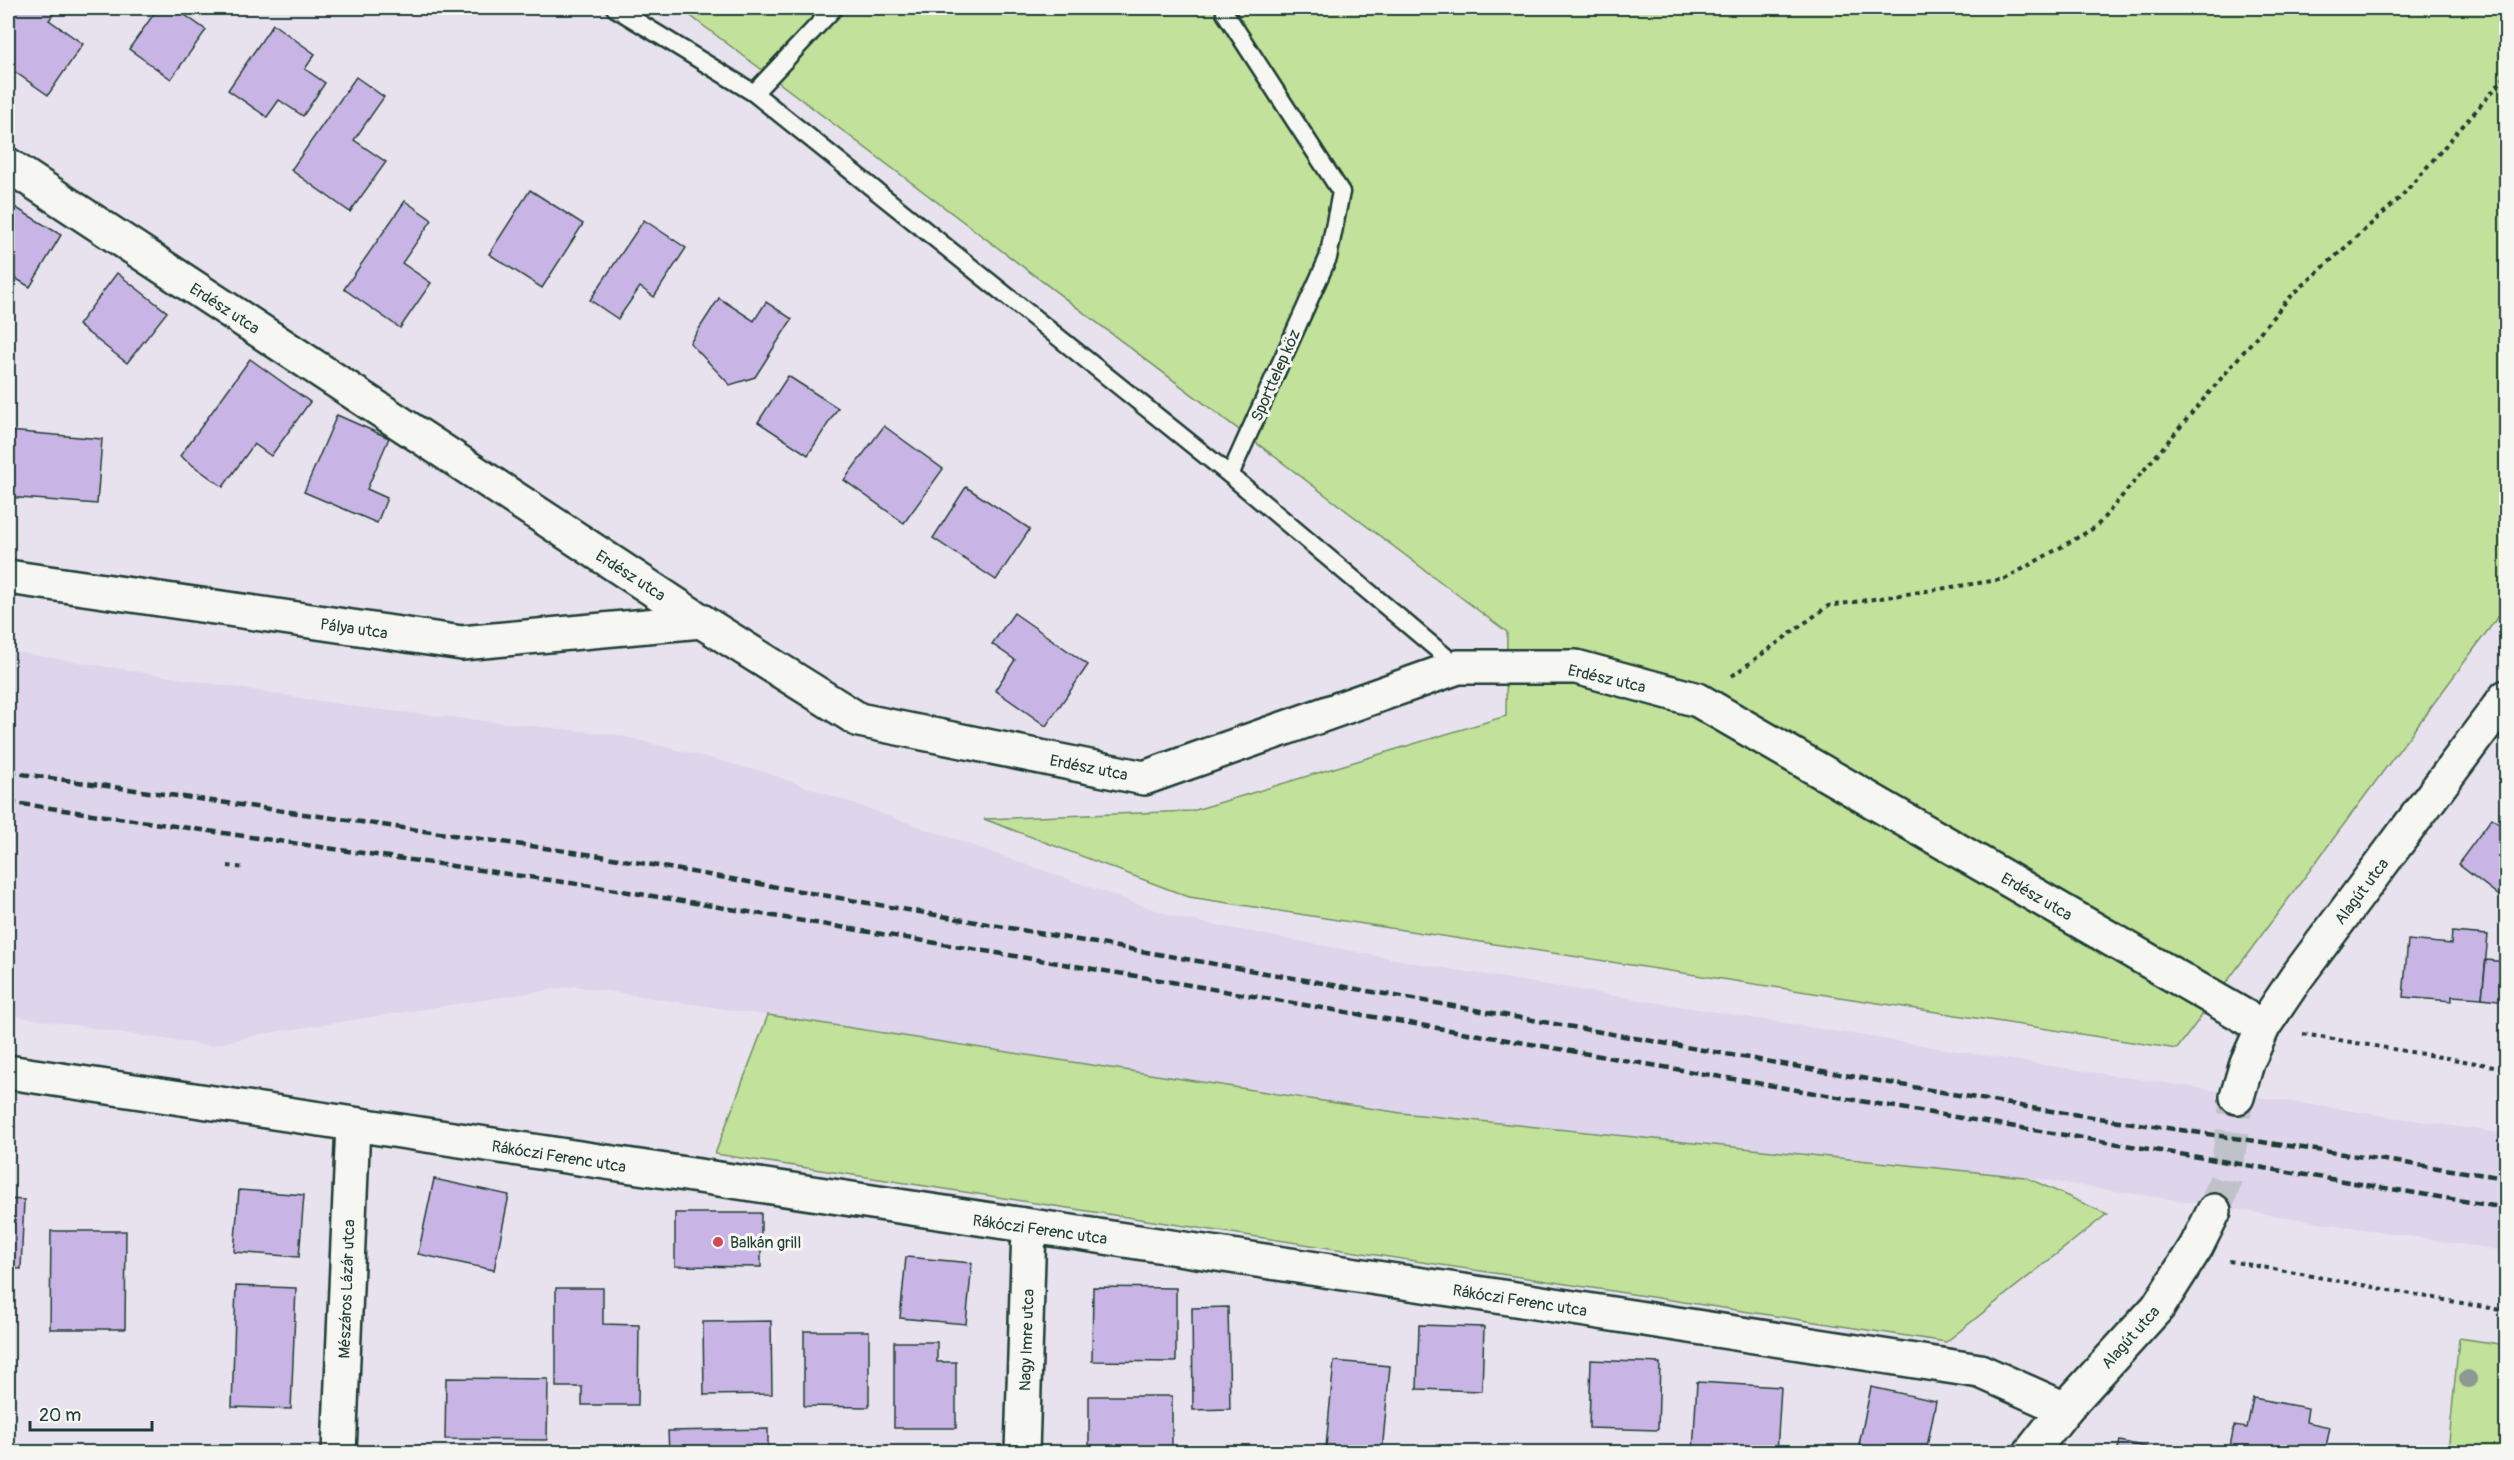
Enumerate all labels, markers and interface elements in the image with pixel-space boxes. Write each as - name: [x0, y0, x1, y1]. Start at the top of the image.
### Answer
- street label: Erdész utca: [186, 279, 263, 339]
- street label: Sporttelep köz: [1247, 326, 1305, 424]
- street label: Erdész utca: [592, 546, 669, 606]
- street label: Pálya utca: [319, 614, 389, 644]
- street label: Erdész utca: [1566, 660, 1648, 698]
- street label: Erdész utca: [1048, 751, 1130, 785]
- street label: Alagút utca: [2330, 854, 2393, 929]
- street label: Erdész utca: [1997, 868, 2076, 925]
- street label: Rákóczi Ferenc utca: [490, 1136, 627, 1177]
- street label: Rákóczi Ferenc utca: [971, 1211, 1108, 1249]
- street label: Mészáros Lázár utca: [335, 1219, 359, 1359]
- place label: Balkán grill: [730, 1233, 801, 1253]
- marker: Balkán grill: [711, 1235, 725, 1249]
- street label: Rákóczi Ferenc utca: [1451, 1280, 1588, 1321]
- street label: Nagy Imre utca: [1015, 1289, 1039, 1391]
- street label: Alagút utca: [2097, 1302, 2164, 1373]
- scale bar: [30, 1394, 152, 1432]
- text: 20 m: [39, 1404, 81, 1427]

